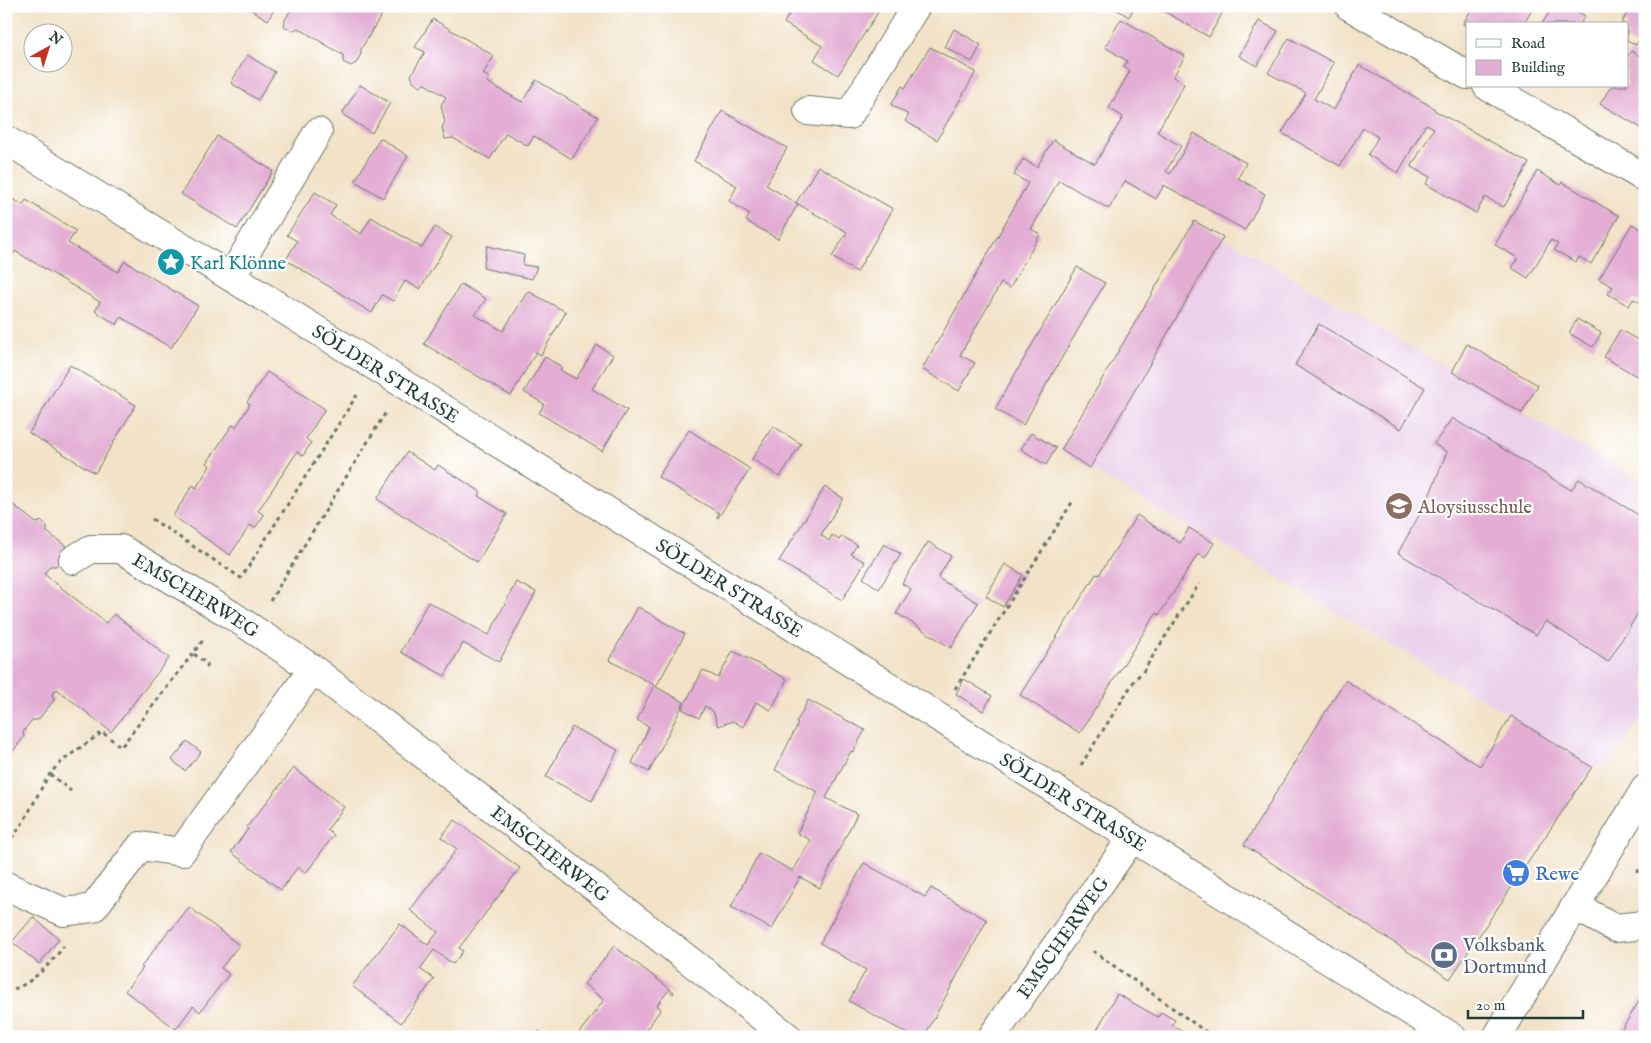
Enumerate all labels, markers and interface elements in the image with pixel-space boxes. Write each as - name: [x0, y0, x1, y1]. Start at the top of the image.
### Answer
- north arrow: [22, 22, 72, 72]
- legend: [1466, 22, 1628, 88]
- text: N: [44, 27, 66, 49]
- text: Road: [1511, 34, 1546, 53]
- text: Building: [1511, 58, 1566, 77]
- place icon: Karl Klönne: [156, 247, 186, 277]
- place label: Karl Klönne: [190, 252, 287, 276]
- street label: SÖLDER STRASSE: [307, 320, 463, 430]
- school or university icon: Aloysiusschule: [1384, 491, 1414, 521]
- place label: Aloysiusschule: [1417, 496, 1532, 520]
- street label: SÖLDER STRASSE: [651, 534, 807, 644]
- street label: EMSCHERWEG: [128, 549, 263, 644]
- street label: SÖLDER STRASSE: [995, 748, 1151, 858]
- street label: EMSCHERWEG: [485, 801, 614, 908]
- supermarket icon: Rewe: [1501, 858, 1531, 888]
- place label: Rewe: [1535, 863, 1579, 887]
- street label: EMSCHERWEG: [1013, 873, 1115, 1004]
- place label: Volksbank Dortmund: [1462, 934, 1547, 980]
- bank icon: Volksbank Dortmund: [1429, 940, 1459, 970]
- scale bar: [1468, 988, 1584, 1020]
- text: 20 m: [1476, 996, 1506, 1015]

